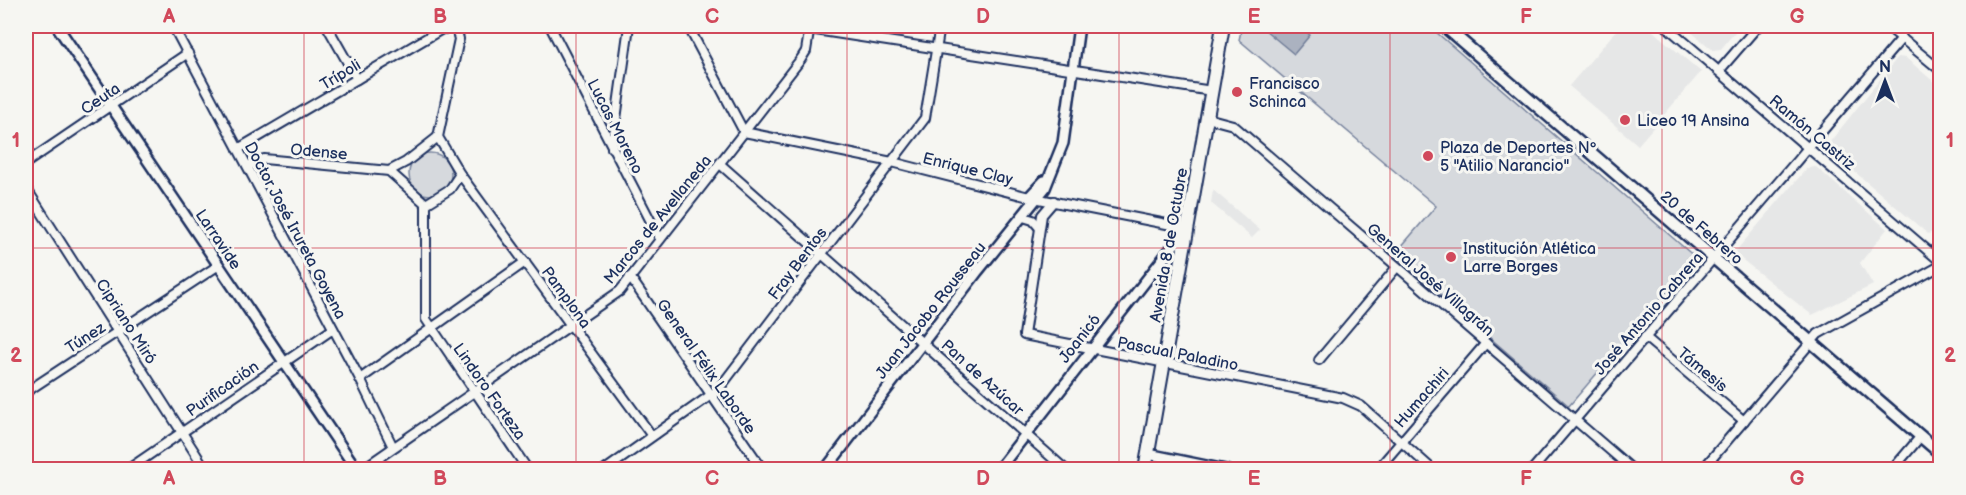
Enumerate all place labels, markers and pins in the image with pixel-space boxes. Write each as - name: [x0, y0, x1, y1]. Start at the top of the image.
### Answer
- place label: Francisco Schinca: [1249, 75, 1320, 112]
- marker: Francisco Schinca: [1230, 85, 1244, 99]
- place label: Liceo 19 Ansina: [1637, 112, 1750, 131]
- marker: Liceo 19 Ansina: [1618, 113, 1632, 127]
- place label: Plaza de Deportes Nº 5 "Atilio Narancio": [1440, 139, 1597, 176]
- marker: Plaza de Deportes Nº 5 "Atilio Narancio": [1421, 149, 1435, 163]
- place label: Institución Atlética Larre Borges: [1463, 240, 1596, 277]
- marker: Institución Atlética Larre Borges: [1444, 250, 1458, 264]

